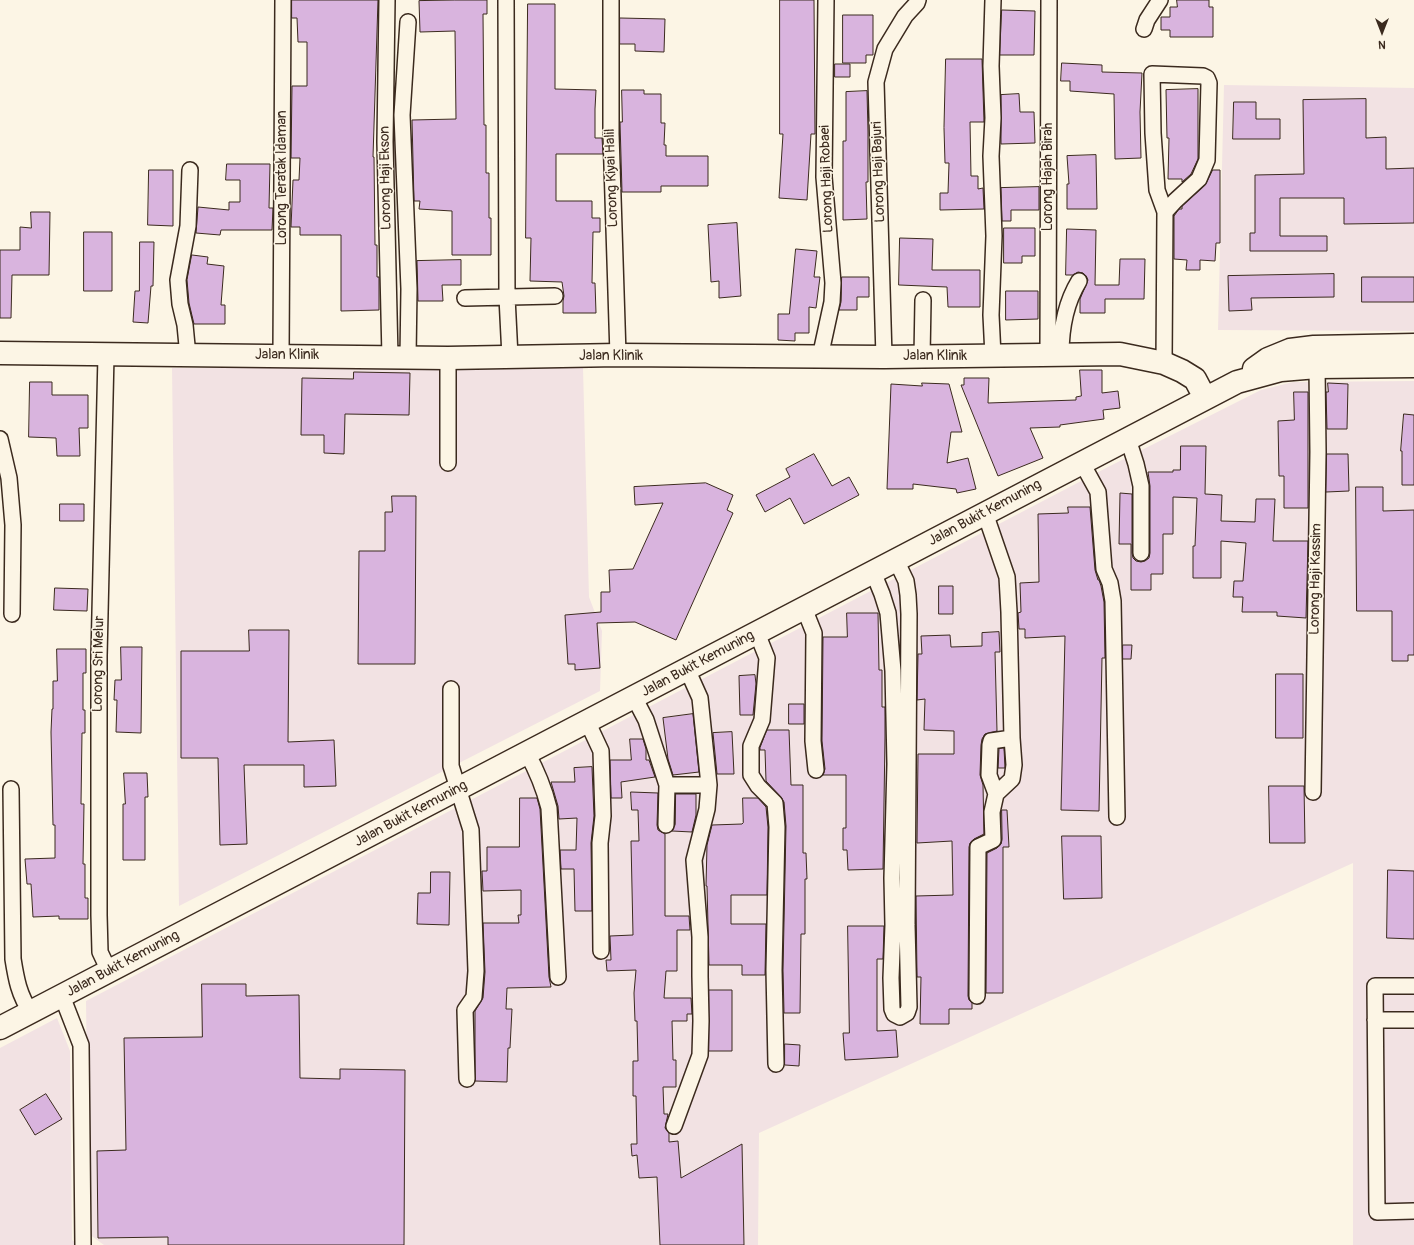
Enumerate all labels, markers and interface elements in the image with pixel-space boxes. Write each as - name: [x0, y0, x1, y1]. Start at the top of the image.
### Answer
- north arrow: [1362, 12, 1402, 52]
- text: N: [1378, 38, 1386, 51]
- street label: Lorong Teratak Idaman: [274, 110, 290, 246]
- street label: Lorong Haji Bajuri: [869, 121, 889, 223]
- street label: Lorong Hajah Birah: [1040, 123, 1056, 231]
- street label: Lorong Haji Robaei: [817, 125, 837, 233]
- street label: Lorong Haji Ekson: [377, 126, 395, 230]
- street label: Lorong Kiyai Halil: [602, 128, 622, 228]
- street label: Jalan Klinik: [255, 347, 319, 363]
- street label: Jalan Klinik: [579, 348, 643, 364]
- street label: Jalan Klinik: [903, 348, 967, 364]
- street label: Jalan Bukit Kemuning: [926, 476, 1044, 550]
- street label: Lorong Haji Kassim: [1307, 523, 1325, 635]
- street label: Lorong Sri Melur: [90, 616, 108, 712]
- street label: Jalan Bukit Kemuning: [639, 627, 757, 701]
- street label: Jalan Bukit Kemuning: [352, 777, 470, 851]
- street label: Jalan Bukit Kemuning: [64, 927, 182, 1001]

